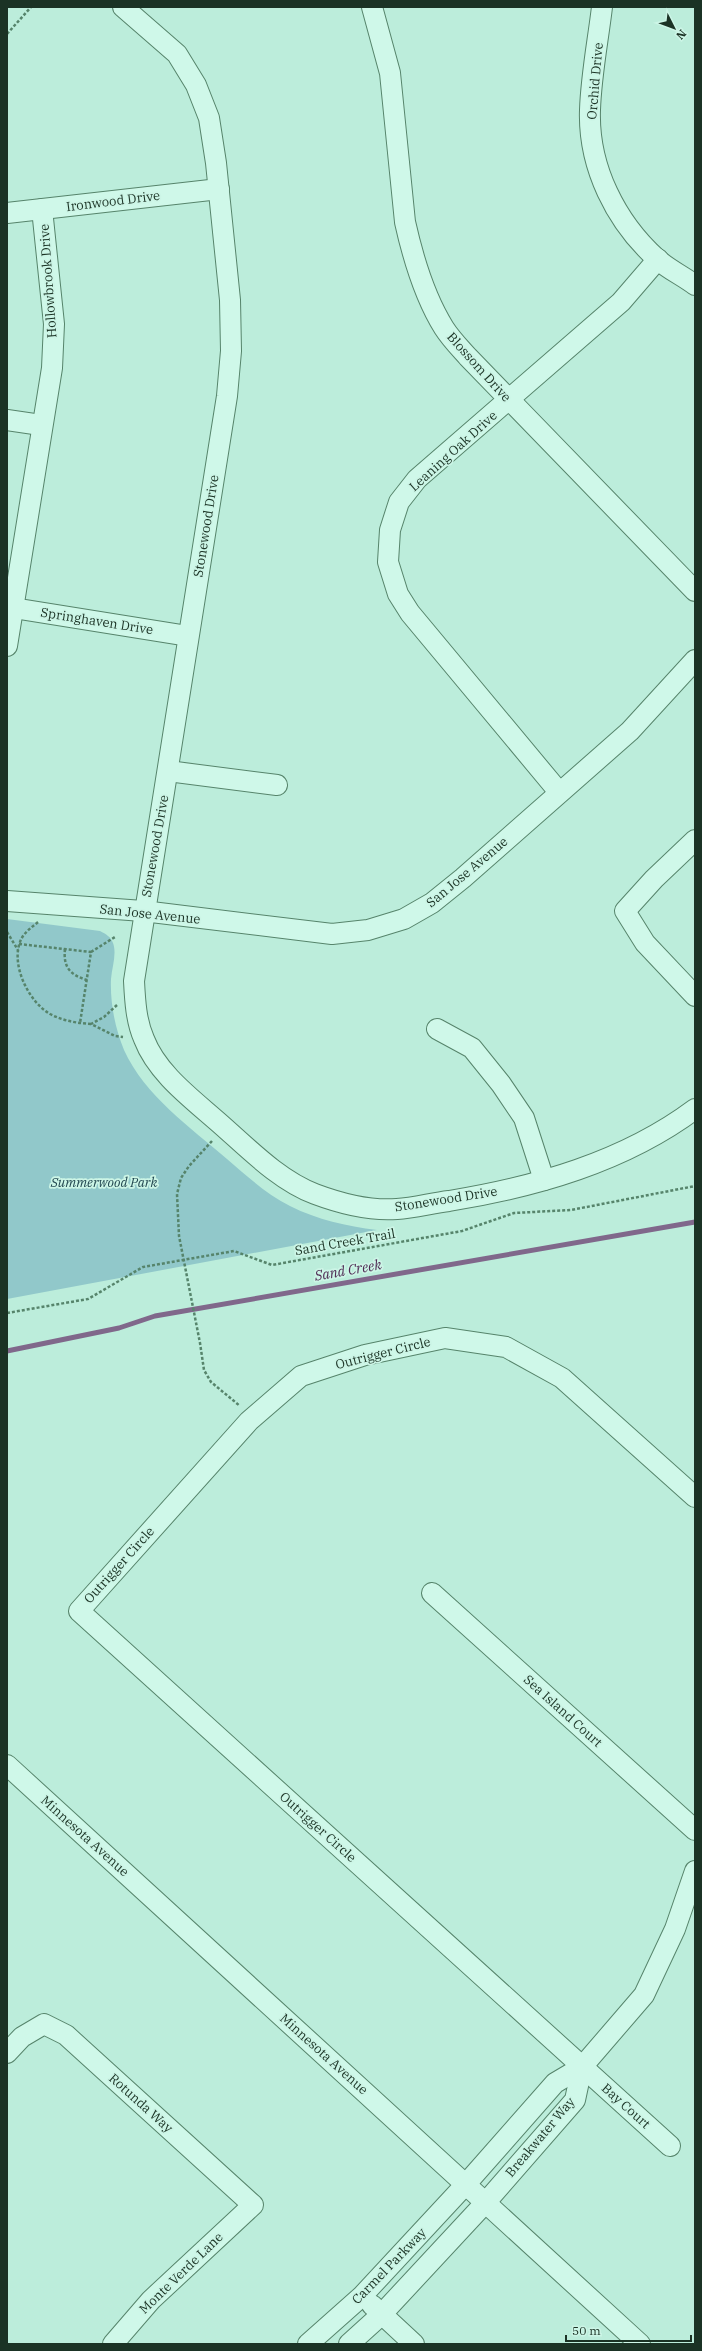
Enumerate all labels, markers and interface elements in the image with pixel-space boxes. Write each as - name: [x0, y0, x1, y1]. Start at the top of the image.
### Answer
- north arrow: [654, 8, 694, 48]
- text: N: [673, 27, 690, 43]
- street label: Orchid Drive: [583, 42, 607, 120]
- street label: Ironwood Drive: [65, 187, 161, 215]
- street label: Hollowbrook Drive: [36, 223, 60, 339]
- street label: Blossom Drive: [443, 329, 515, 405]
- street label: Leaning Oak Drive: [405, 407, 501, 495]
- street label: Stonewood Drive: [190, 474, 222, 578]
- street label: Springhaven Drive: [39, 604, 155, 638]
- street label: Stonewood Drive: [138, 794, 172, 898]
- street label: San Jose Avenue: [423, 833, 511, 911]
- street label: San Jose Avenue: [99, 900, 201, 928]
- park label: Summerwood Park: [50, 1174, 157, 1191]
- street label: Stonewood Drive: [394, 1183, 498, 1215]
- street label: Sand Creek Trail: [293, 1225, 397, 1259]
- water label: Sand Creek: [312, 1255, 384, 1285]
- street label: Outrigger Circle: [334, 1333, 432, 1373]
- street label: Outrigger Circle: [80, 1523, 158, 1607]
- street label: Sea Island Court: [520, 1671, 606, 1751]
- street label: Outrigger Circle: [276, 1788, 360, 1866]
- street label: Minnesota Avenue: [37, 1792, 133, 1880]
- street label: Minnesota Avenue: [276, 2010, 372, 2098]
- street label: Rotunda Way: [105, 2070, 177, 2136]
- street label: Bay Court: [598, 2080, 654, 2133]
- street label: Breakwater Way: [502, 2093, 578, 2180]
- street label: Carmel Parkway: [348, 2224, 430, 2308]
- street label: Monte Verde Lane: [135, 2229, 227, 2317]
- scale bar: [566, 2317, 691, 2343]
- text: 50 m: [572, 2323, 601, 2338]

